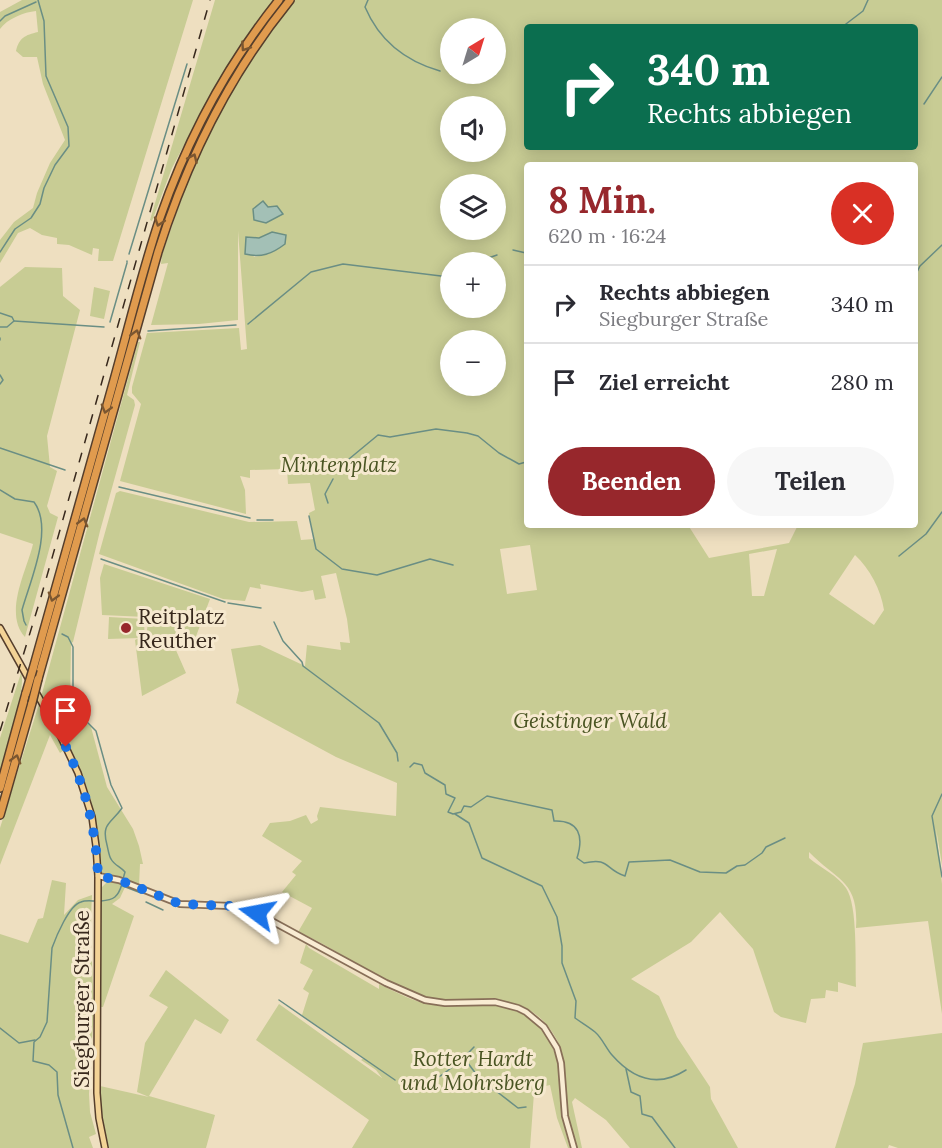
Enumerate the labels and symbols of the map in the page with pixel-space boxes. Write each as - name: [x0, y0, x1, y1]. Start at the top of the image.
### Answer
- north arrow: [440, 18, 506, 84]
- one-way arrow: [241, 41, 252, 52]
- one-way arrow: [185, 153, 197, 164]
- one-way arrow: [154, 216, 166, 227]
- one-way arrow: [128, 329, 141, 339]
- one-way arrow: [100, 404, 113, 414]
- park label: Mintenplatz: [281, 451, 397, 478]
- one-way arrow: [75, 517, 88, 527]
- one-way arrow: [48, 591, 60, 602]
- place label: Reitplatz Reuther: [138, 603, 225, 654]
- marker: Reitplatz Reuther: [119, 621, 133, 635]
- pin: [40, 685, 91, 747]
- park label: Geistinger Wald: [513, 707, 667, 734]
- one-way arrow: [9, 754, 21, 765]
- position arrow: [225, 881, 289, 945]
- street label: Siegburger Straße: [68, 910, 95, 1088]
- park label: Rotter Hardt und Mohrsberg: [401, 1045, 545, 1096]

